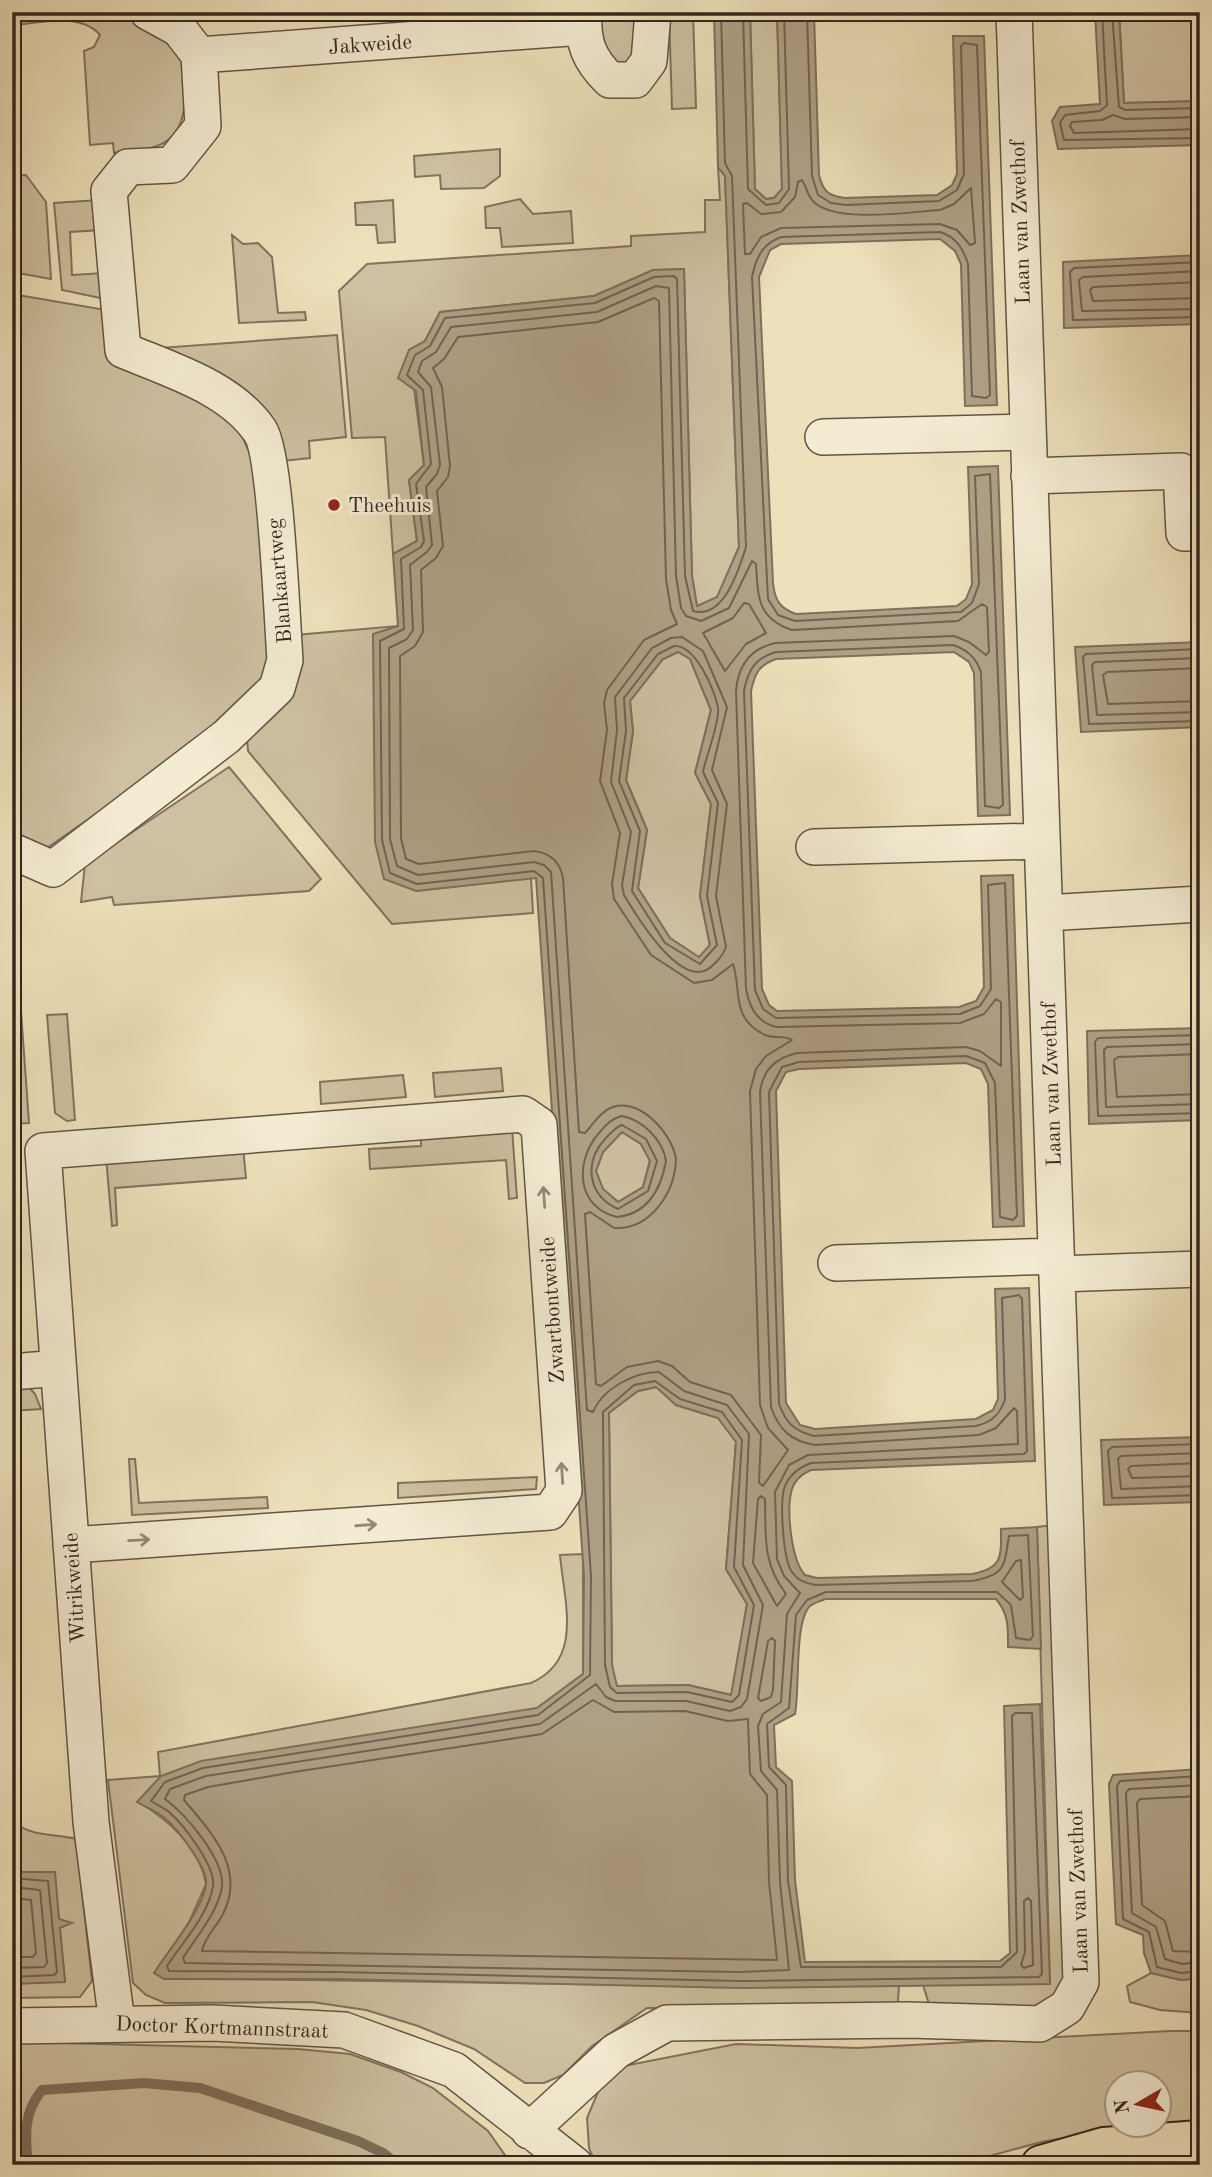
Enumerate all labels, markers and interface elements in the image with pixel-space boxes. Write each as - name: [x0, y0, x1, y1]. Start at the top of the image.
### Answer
- street label: Jakweide: [328, 32, 413, 59]
- street label: Laan van Zwethof: [1008, 138, 1035, 305]
- place label: Theehuis: [348, 496, 431, 517]
- marker: Theehuis: [326, 497, 342, 513]
- street label: Blankaartweg: [264, 517, 296, 644]
- street label: Laan van Zwethof: [1039, 1000, 1066, 1167]
- one-way arrow: [537, 1186, 550, 1209]
- street label: Zwartbontweide: [538, 1236, 569, 1384]
- one-way arrow: [556, 1461, 569, 1484]
- one-way arrow: [354, 1518, 377, 1531]
- street label: Witrikweide: [61, 1532, 90, 1644]
- one-way arrow: [127, 1534, 150, 1547]
- street label: Laan van Zwethof: [1066, 1807, 1093, 1974]
- street label: Doctor Kortmannstraat: [115, 2014, 329, 2043]
- north arrow: [1104, 2068, 1174, 2138]
- text: N: [1113, 2097, 1134, 2115]

